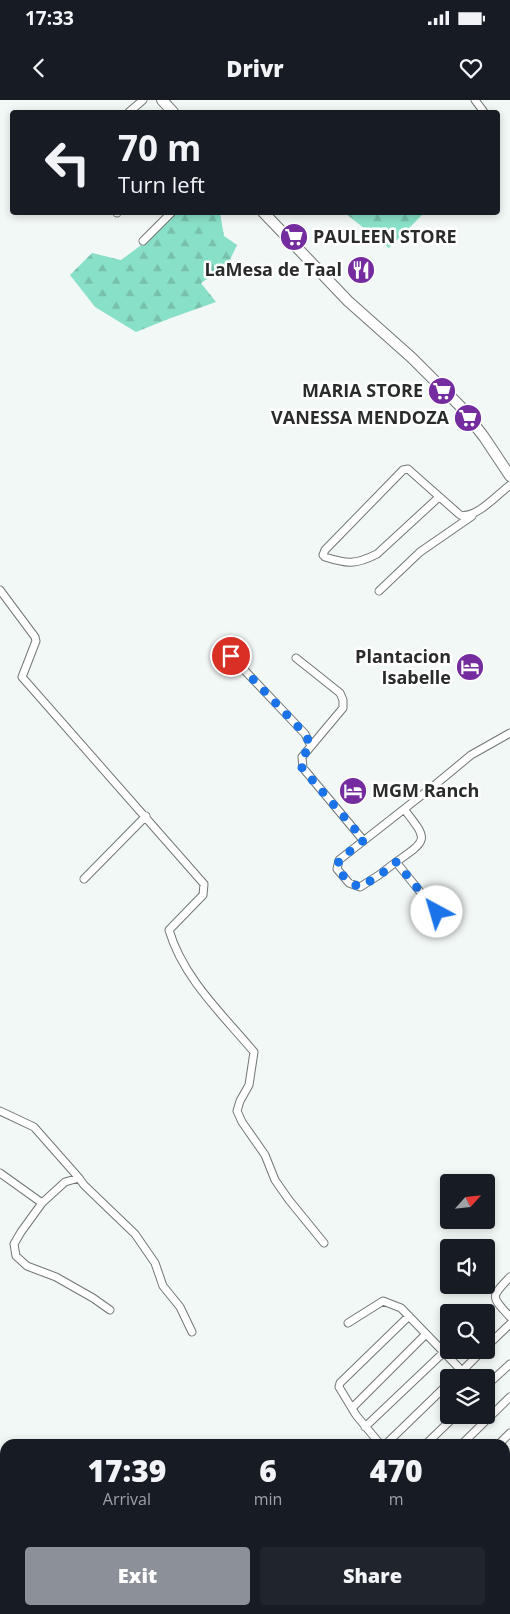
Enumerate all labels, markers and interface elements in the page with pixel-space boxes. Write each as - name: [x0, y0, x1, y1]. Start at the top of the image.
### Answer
- text: 17:33: [25, 5, 74, 31]
- text: Drivr: [226, 53, 284, 83]
- icon: back: [25, 54, 53, 82]
- icon: heart: [457, 54, 485, 82]
- text: 70 m: [118, 124, 201, 171]
- icon: left: [35, 130, 100, 195]
- text: Turn left: [118, 169, 205, 199]
- supermarket icon: PAULEEN STORE: [279, 222, 309, 252]
- place label: PAULEEN STORE: [313, 224, 457, 248]
- restaurant icon: LaMesa de Taal: [346, 255, 376, 285]
- place label: LaMesa de Taal: [204, 257, 342, 281]
- supermarket icon: MARIA STORE: [427, 376, 457, 406]
- place label: MARIA STORE: [302, 378, 423, 402]
- supermarket icon: VANESSA MENDOZA: [453, 403, 483, 433]
- place label: VANESSA MENDOZA: [271, 405, 450, 429]
- pin: [210, 635, 252, 677]
- icon: arrive: [217, 642, 245, 670]
- place label: Plantacion Isabelle: [355, 644, 451, 689]
- hotel icon: Plantacion Isabelle: [455, 652, 485, 682]
- hotel icon: MGM Ranch: [338, 776, 368, 806]
- place label: MGM Ranch: [372, 778, 479, 802]
- position arrow: [410, 885, 462, 937]
- north arrow: [440, 1174, 495, 1229]
- map controls: [440, 1174, 495, 1424]
- button: sound: [440, 1239, 495, 1294]
- button: search: [440, 1304, 495, 1359]
- button: layers: [440, 1369, 495, 1424]
- text: 17:39: [87, 1450, 166, 1491]
- text: 6: [259, 1450, 277, 1491]
- text: 470: [370, 1450, 423, 1491]
- text: Arrival: [103, 1488, 151, 1510]
- text: min: [254, 1488, 282, 1510]
- text: m: [389, 1488, 404, 1510]
- button: Exit: [25, 1547, 250, 1605]
- button: Share: [260, 1547, 485, 1605]

